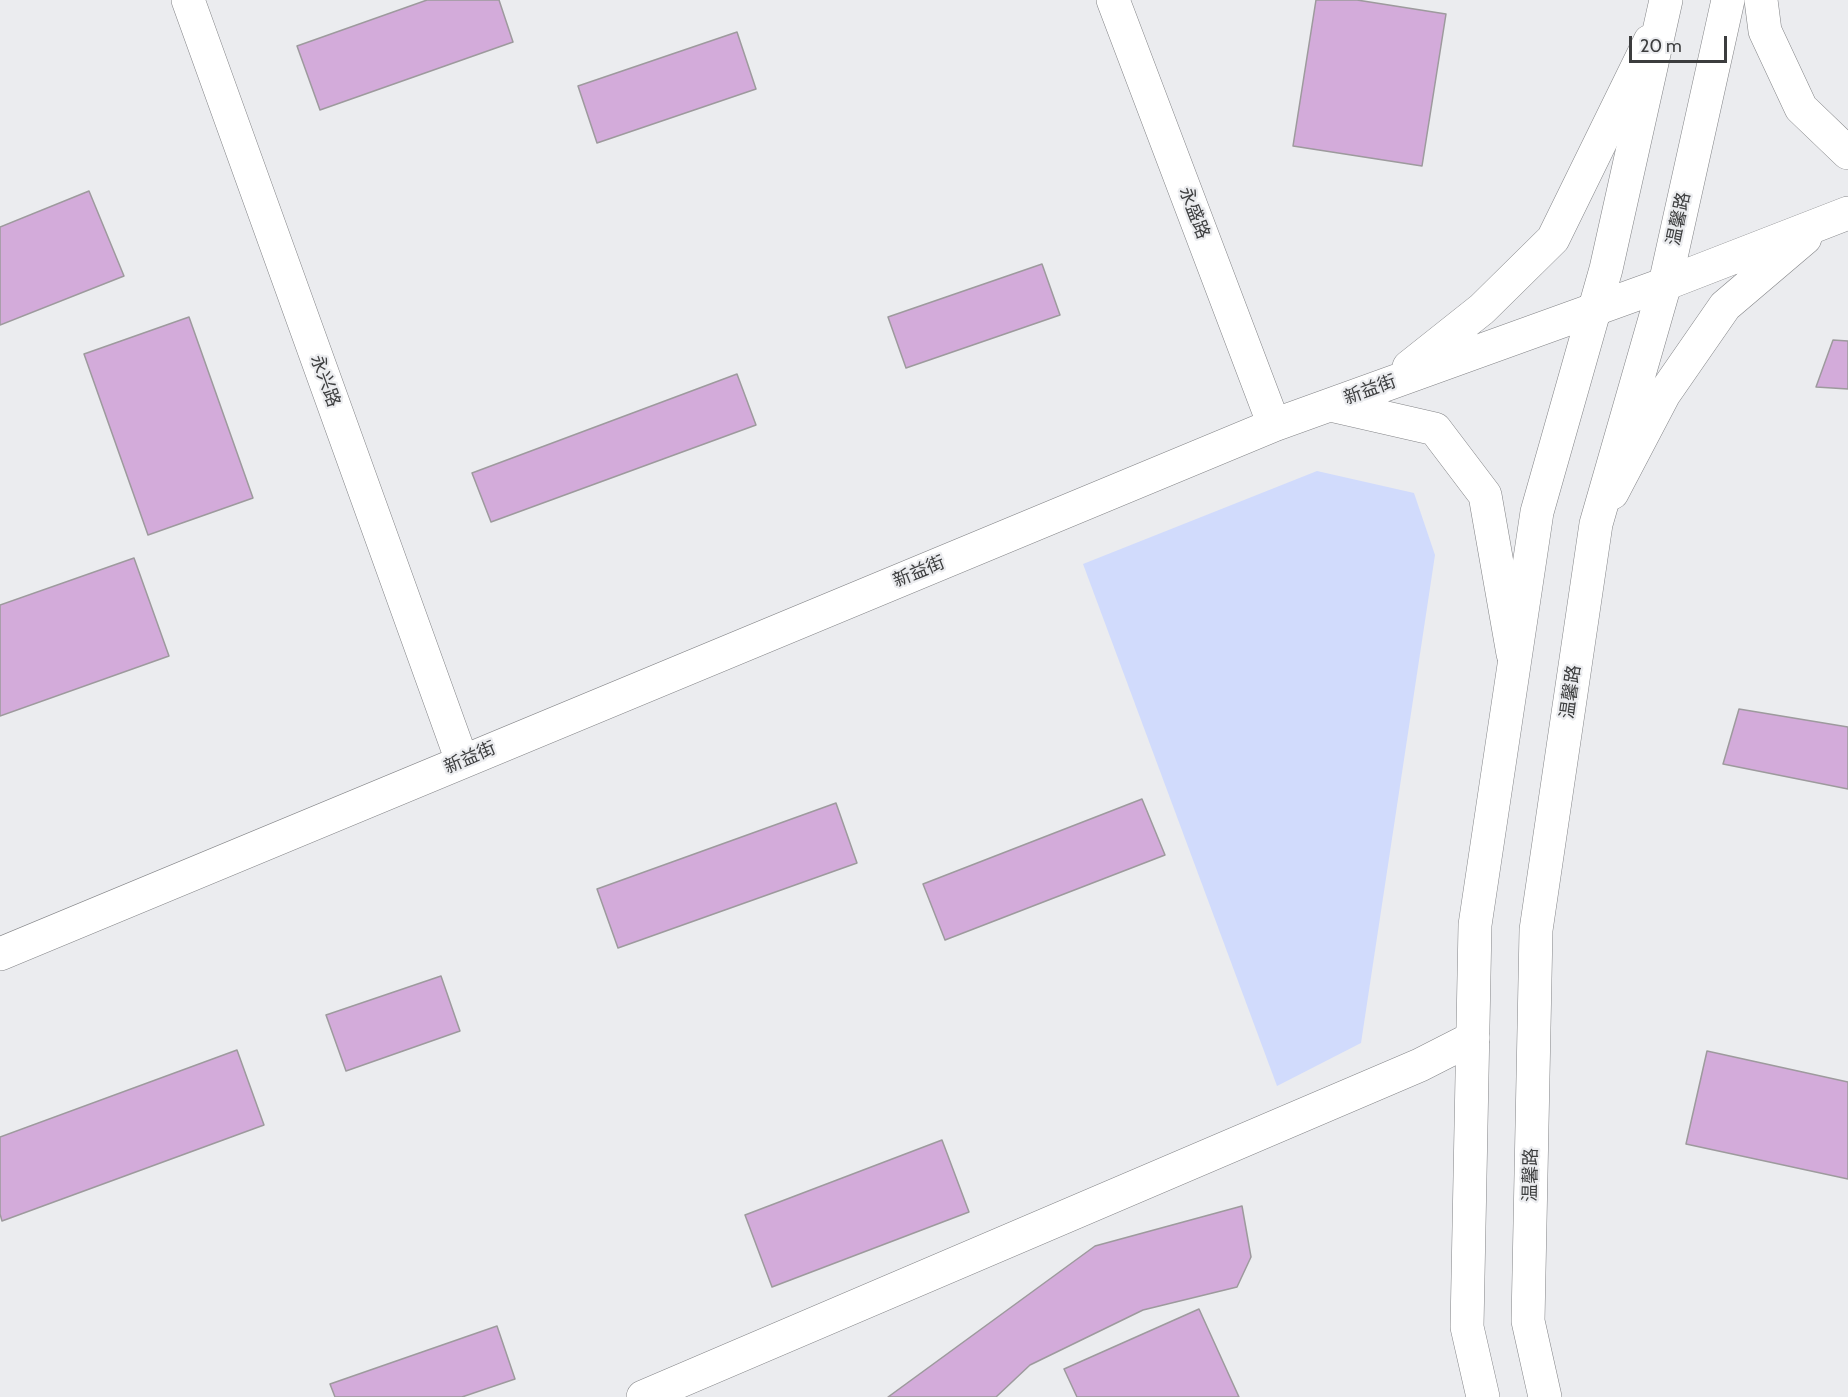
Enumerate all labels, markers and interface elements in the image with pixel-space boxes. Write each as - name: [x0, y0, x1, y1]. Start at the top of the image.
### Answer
- scale bar: [1632, 24, 1730, 62]
- text: 20 m: [1640, 35, 1682, 57]
- street label: 永盛路: [1174, 184, 1214, 242]
- street label: 温馨路: [1663, 190, 1695, 248]
- street label: 永兴路: [306, 352, 344, 410]
- street label: 新益街: [1341, 371, 1399, 409]
- street label: 新益街: [890, 552, 948, 592]
- street label: 温馨路: [1557, 664, 1585, 720]
- street label: 新益街: [441, 738, 499, 778]
- street label: 温馨路: [1520, 1148, 1542, 1202]

